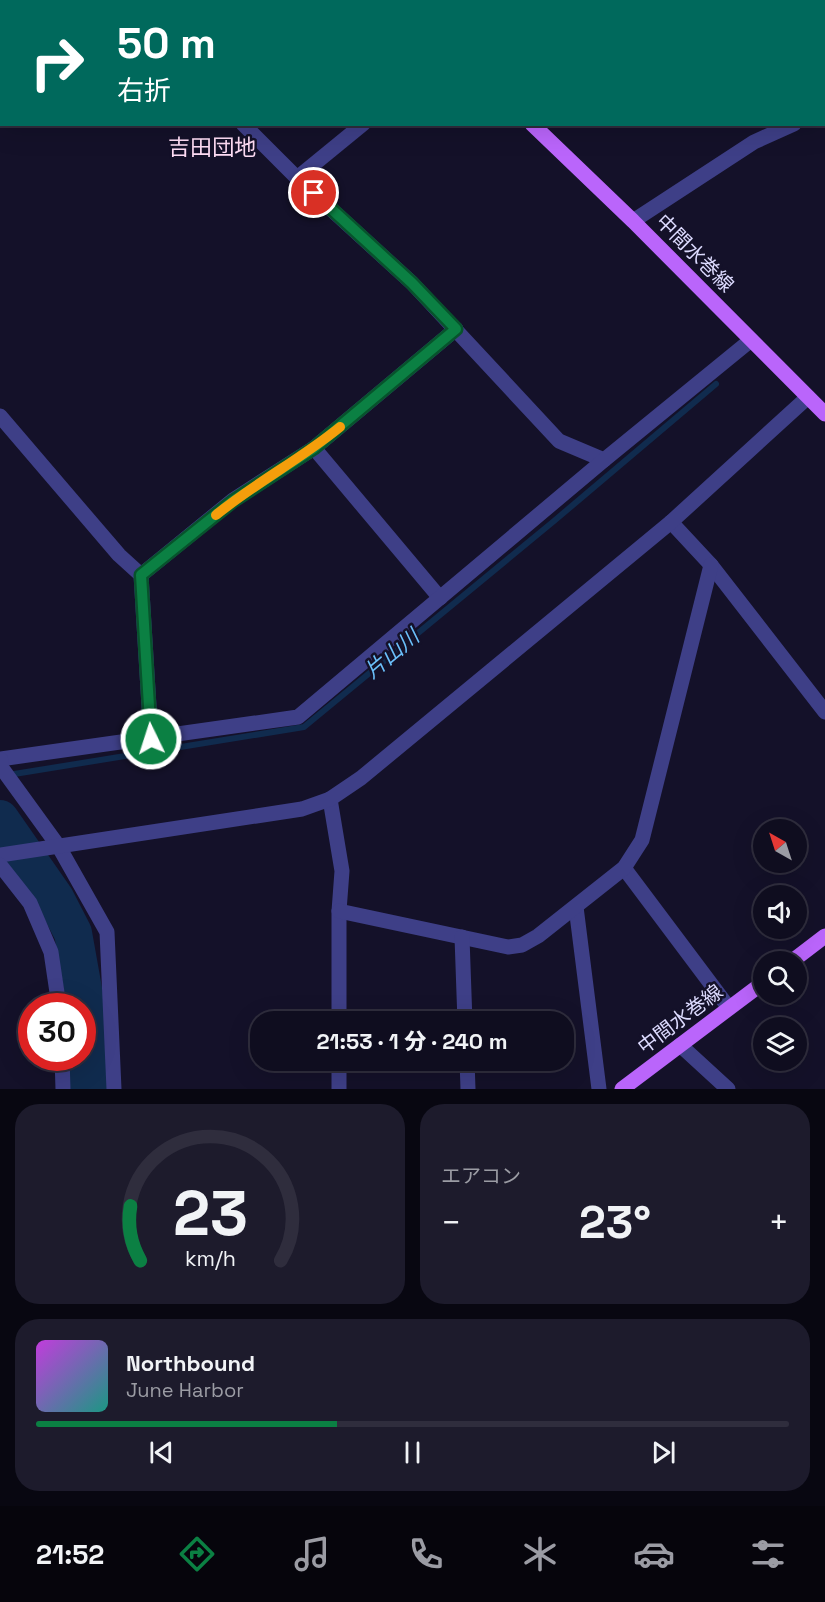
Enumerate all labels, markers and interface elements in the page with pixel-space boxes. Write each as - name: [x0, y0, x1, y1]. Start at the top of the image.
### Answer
- text: 50 m: [117, 17, 216, 70]
- icon: right: [18, 24, 96, 102]
- text: 右折: [117, 73, 171, 108]
- district label: 吉田団地: [168, 133, 256, 161]
- pin: [288, 167, 339, 218]
- icon: arrive: [297, 176, 330, 209]
- street label: 中間水巻線: [650, 208, 740, 298]
- water label: 片山川: [359, 622, 426, 684]
- position arrow: [119, 707, 183, 771]
- north arrow: [753, 819, 807, 873]
- map controls: [753, 819, 807, 1071]
- button: sound: [753, 885, 807, 939]
- button: search: [753, 951, 807, 1005]
- street label: 中間水巻線: [632, 979, 728, 1059]
- speed limit sign: 30: [18, 993, 96, 1071]
- button: layers: [753, 1017, 807, 1071]
- text: 21:53 · 1 分 · 240 m: [317, 1027, 507, 1055]
- text: エアコン: [441, 1163, 521, 1189]
- text: 23: [172, 1174, 247, 1253]
- text: 23°: [579, 1194, 651, 1251]
- text: −: [441, 1202, 461, 1244]
- text: +: [769, 1202, 789, 1244]
- text: km/h: [184, 1245, 236, 1272]
- text: Northbound: [126, 1349, 255, 1377]
- text: June Harbor: [126, 1377, 244, 1403]
- icon: previous: [145, 1436, 178, 1469]
- icon: pause: [396, 1436, 429, 1469]
- icon: next: [647, 1436, 680, 1469]
- icon: directions: [176, 1533, 218, 1575]
- icon: music: [291, 1533, 333, 1575]
- icon: phone: [405, 1533, 447, 1575]
- icon: climate: [519, 1533, 561, 1575]
- icon: car: [633, 1533, 675, 1575]
- icon: filters: [747, 1533, 789, 1575]
- text: 21:52: [36, 1537, 104, 1572]

